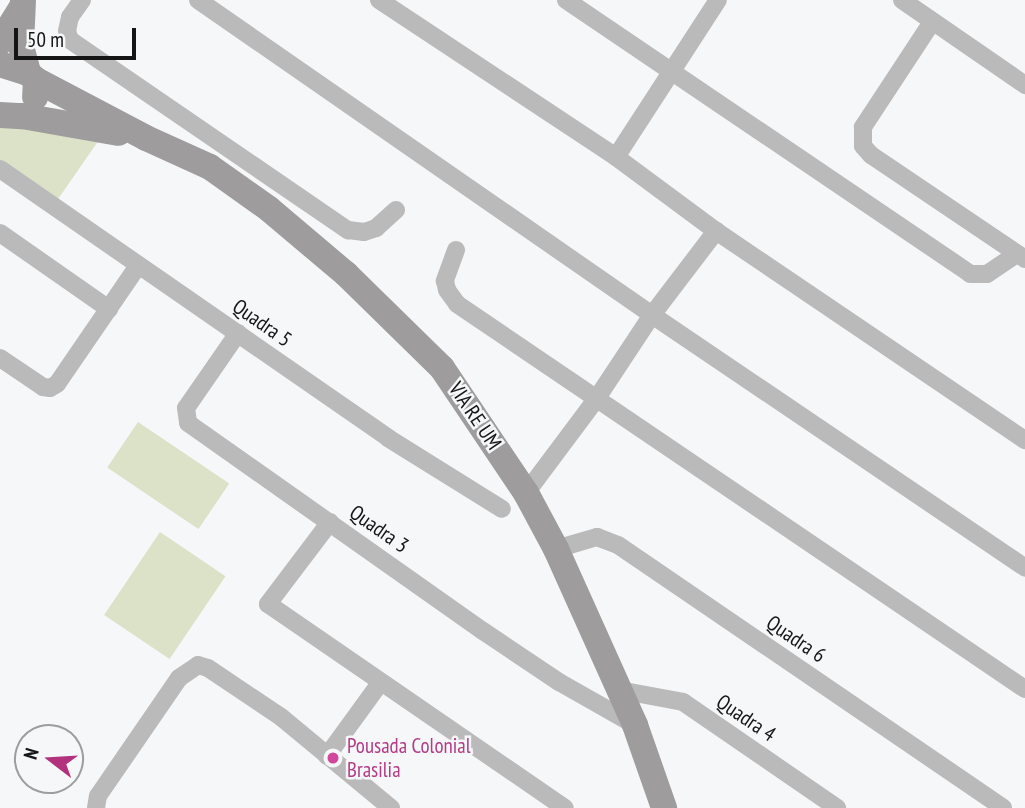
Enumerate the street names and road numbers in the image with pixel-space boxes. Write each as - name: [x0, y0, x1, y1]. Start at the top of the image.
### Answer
- street label: Quadra 5: [228, 294, 296, 352]
- street label: VIA RE UM: [443, 377, 507, 455]
- street label: Quadra 3: [345, 500, 413, 558]
- street label: Quadra 6: [762, 610, 830, 668]
- street label: Quadra 4: [712, 689, 780, 747]

